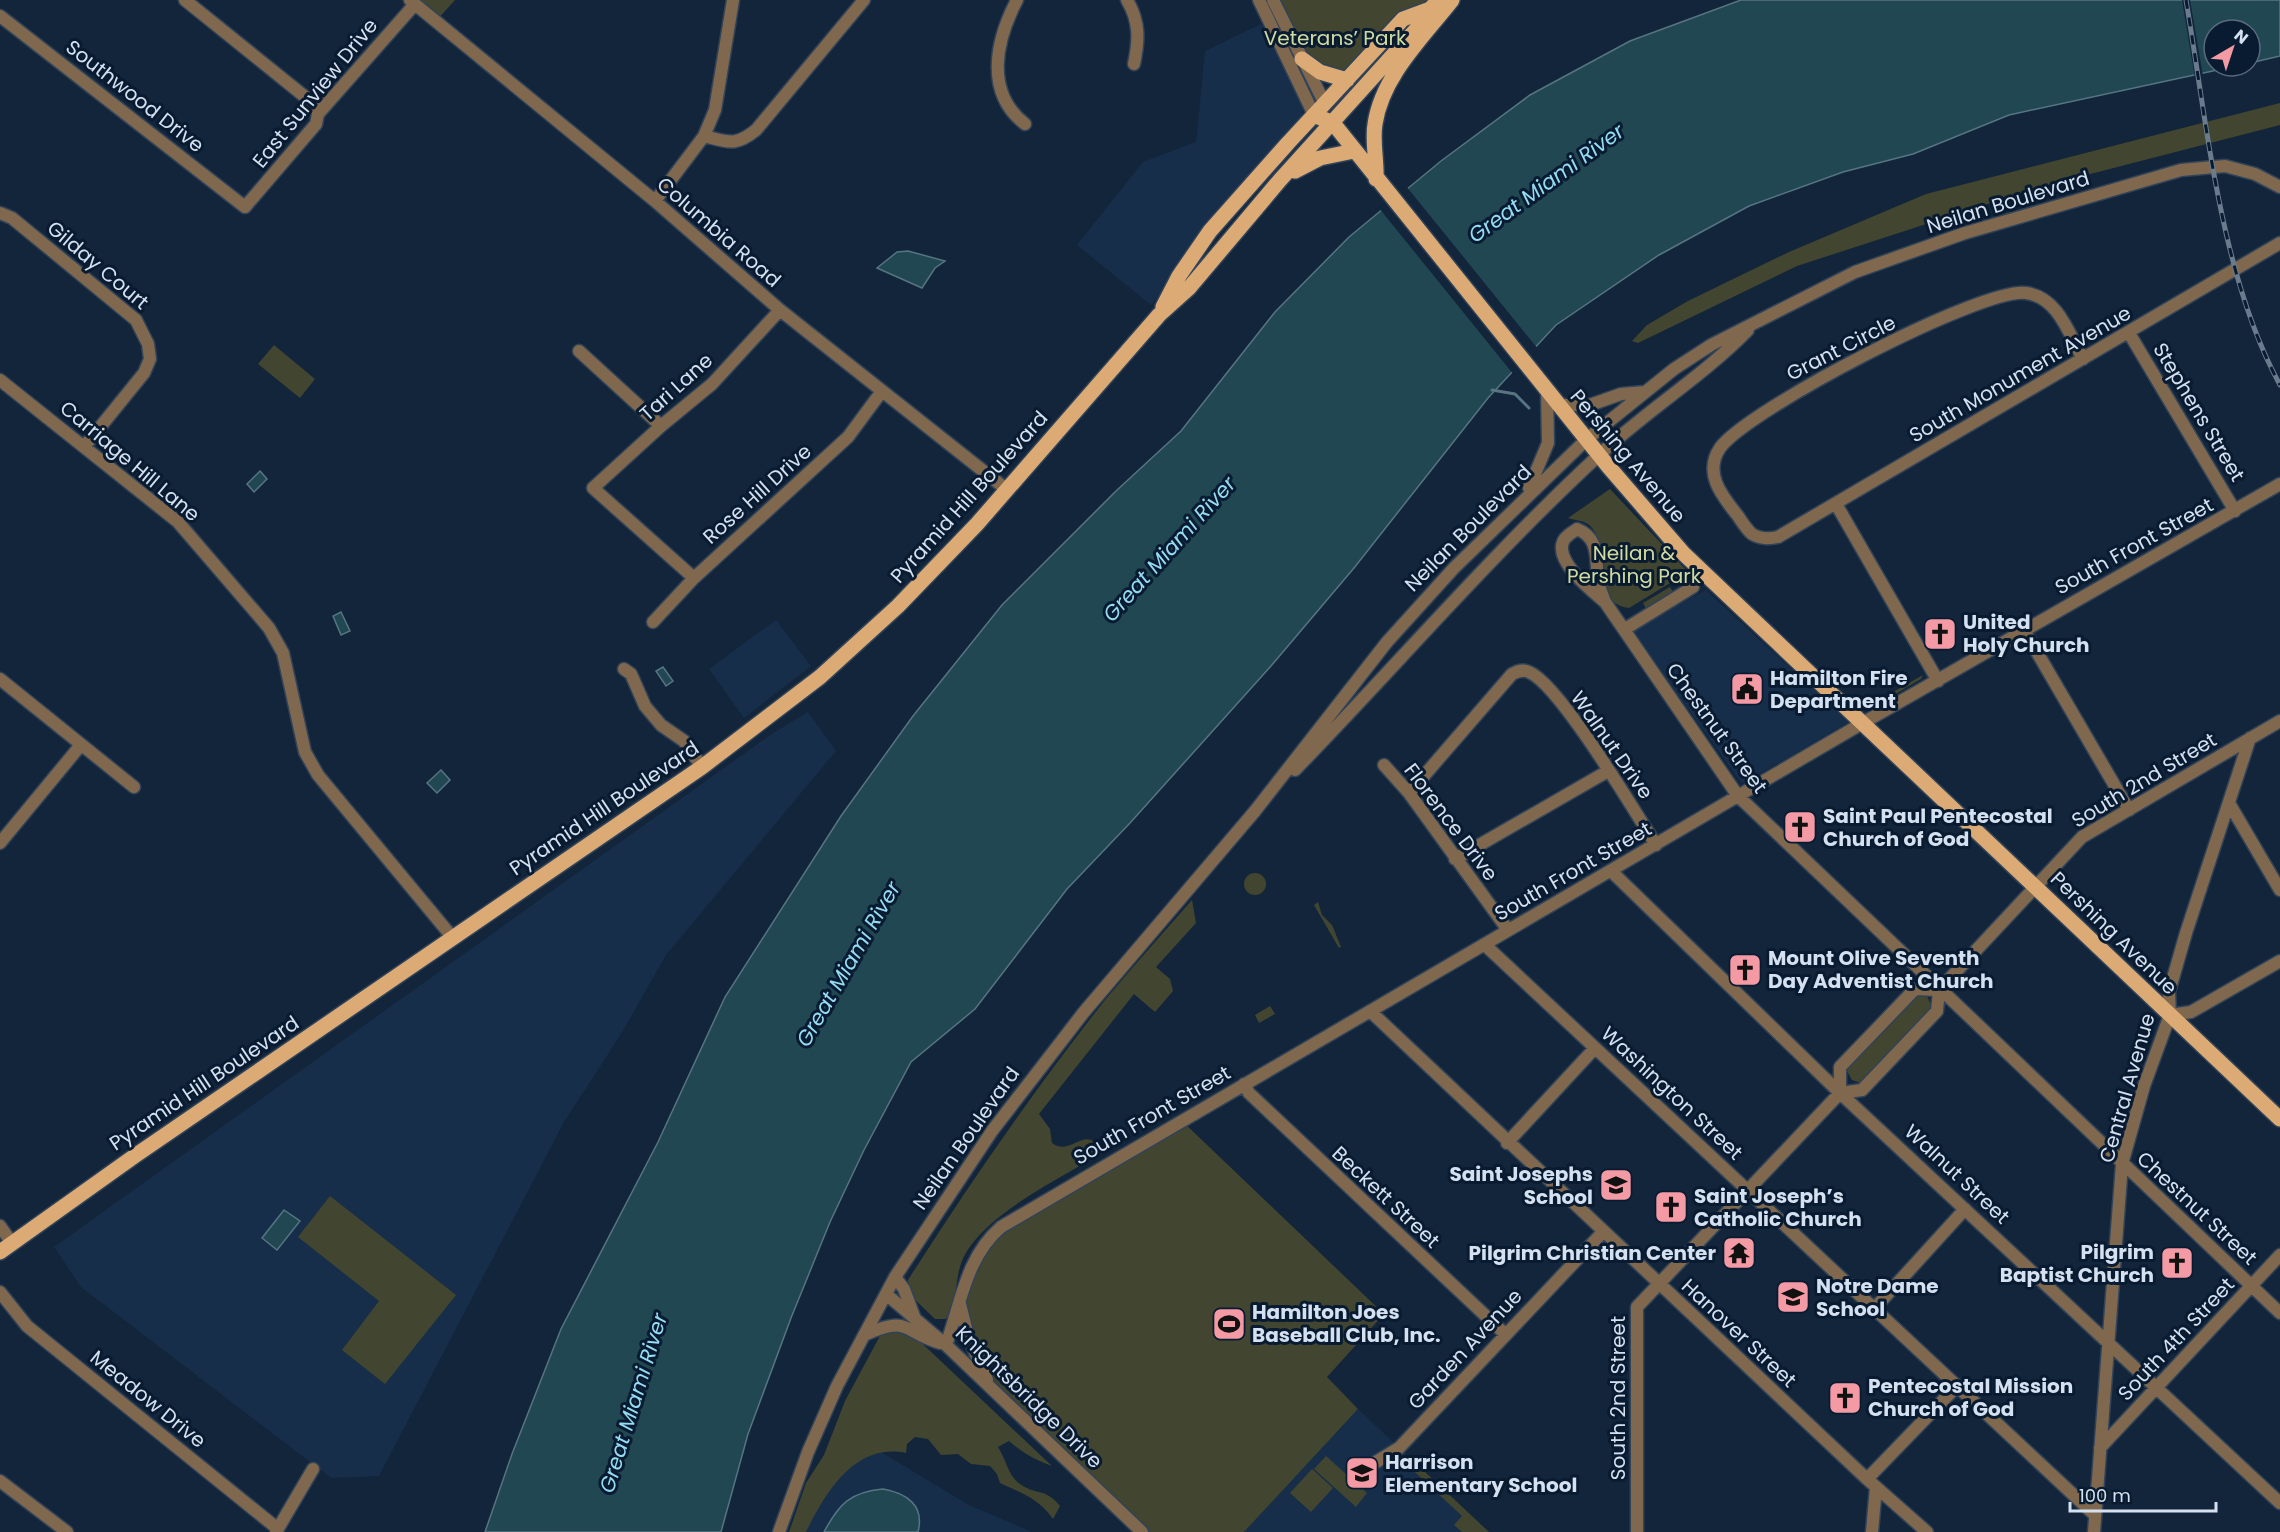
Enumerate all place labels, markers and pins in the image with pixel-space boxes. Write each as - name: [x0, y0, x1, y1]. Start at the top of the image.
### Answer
- place label: United Holy Church: [1963, 608, 2089, 659]
- church icon: United Holy Church: [1922, 616, 1958, 652]
- place label: Hamilton Fire Department: [1770, 664, 1907, 715]
- public building icon: Hamilton Fire Department: [1729, 671, 1765, 707]
- place label: Saint Paul Pentecostal Church of God: [1823, 802, 2053, 853]
- church icon: Saint Paul Pentecostal Church of God: [1782, 809, 1818, 845]
- place label: Mount Olive Seventh Day Adventist Church: [1768, 944, 1994, 995]
- church icon: Mount Olive Seventh Day Adventist Church: [1727, 952, 1763, 988]
- place label: Saint Josephs School: [1449, 1160, 1593, 1211]
- school or university icon: Saint Josephs School: [1598, 1167, 1634, 1203]
- place label: Saint Joseph’s Catholic Church: [1694, 1182, 1862, 1233]
- church icon: Saint Joseph’s Catholic Church: [1653, 1189, 1689, 1225]
- temple icon: Pilgrim Christian Center: [1721, 1235, 1757, 1271]
- place label: Pilgrim Baptist Church: [2000, 1238, 2154, 1289]
- place label: Pilgrim Christian Center: [1469, 1239, 1716, 1267]
- church icon: Pilgrim Baptist Church: [2159, 1245, 2195, 1281]
- place label: Notre Dame School: [1816, 1272, 1939, 1323]
- school or university icon: Notre Dame School: [1775, 1279, 1811, 1315]
- place label: Hamilton Joes Baseball Club, Inc.: [1252, 1298, 1441, 1349]
- sports icon: Hamilton Joes Baseball Club, Inc.: [1211, 1306, 1247, 1342]
- place label: Pentecostal Mission Church of God: [1868, 1372, 2073, 1423]
- church icon: Pentecostal Mission Church of God: [1827, 1380, 1863, 1416]
- place label: Harrison Elementary School: [1385, 1448, 1577, 1499]
- school or university icon: Harrison Elementary School: [1344, 1455, 1380, 1491]

